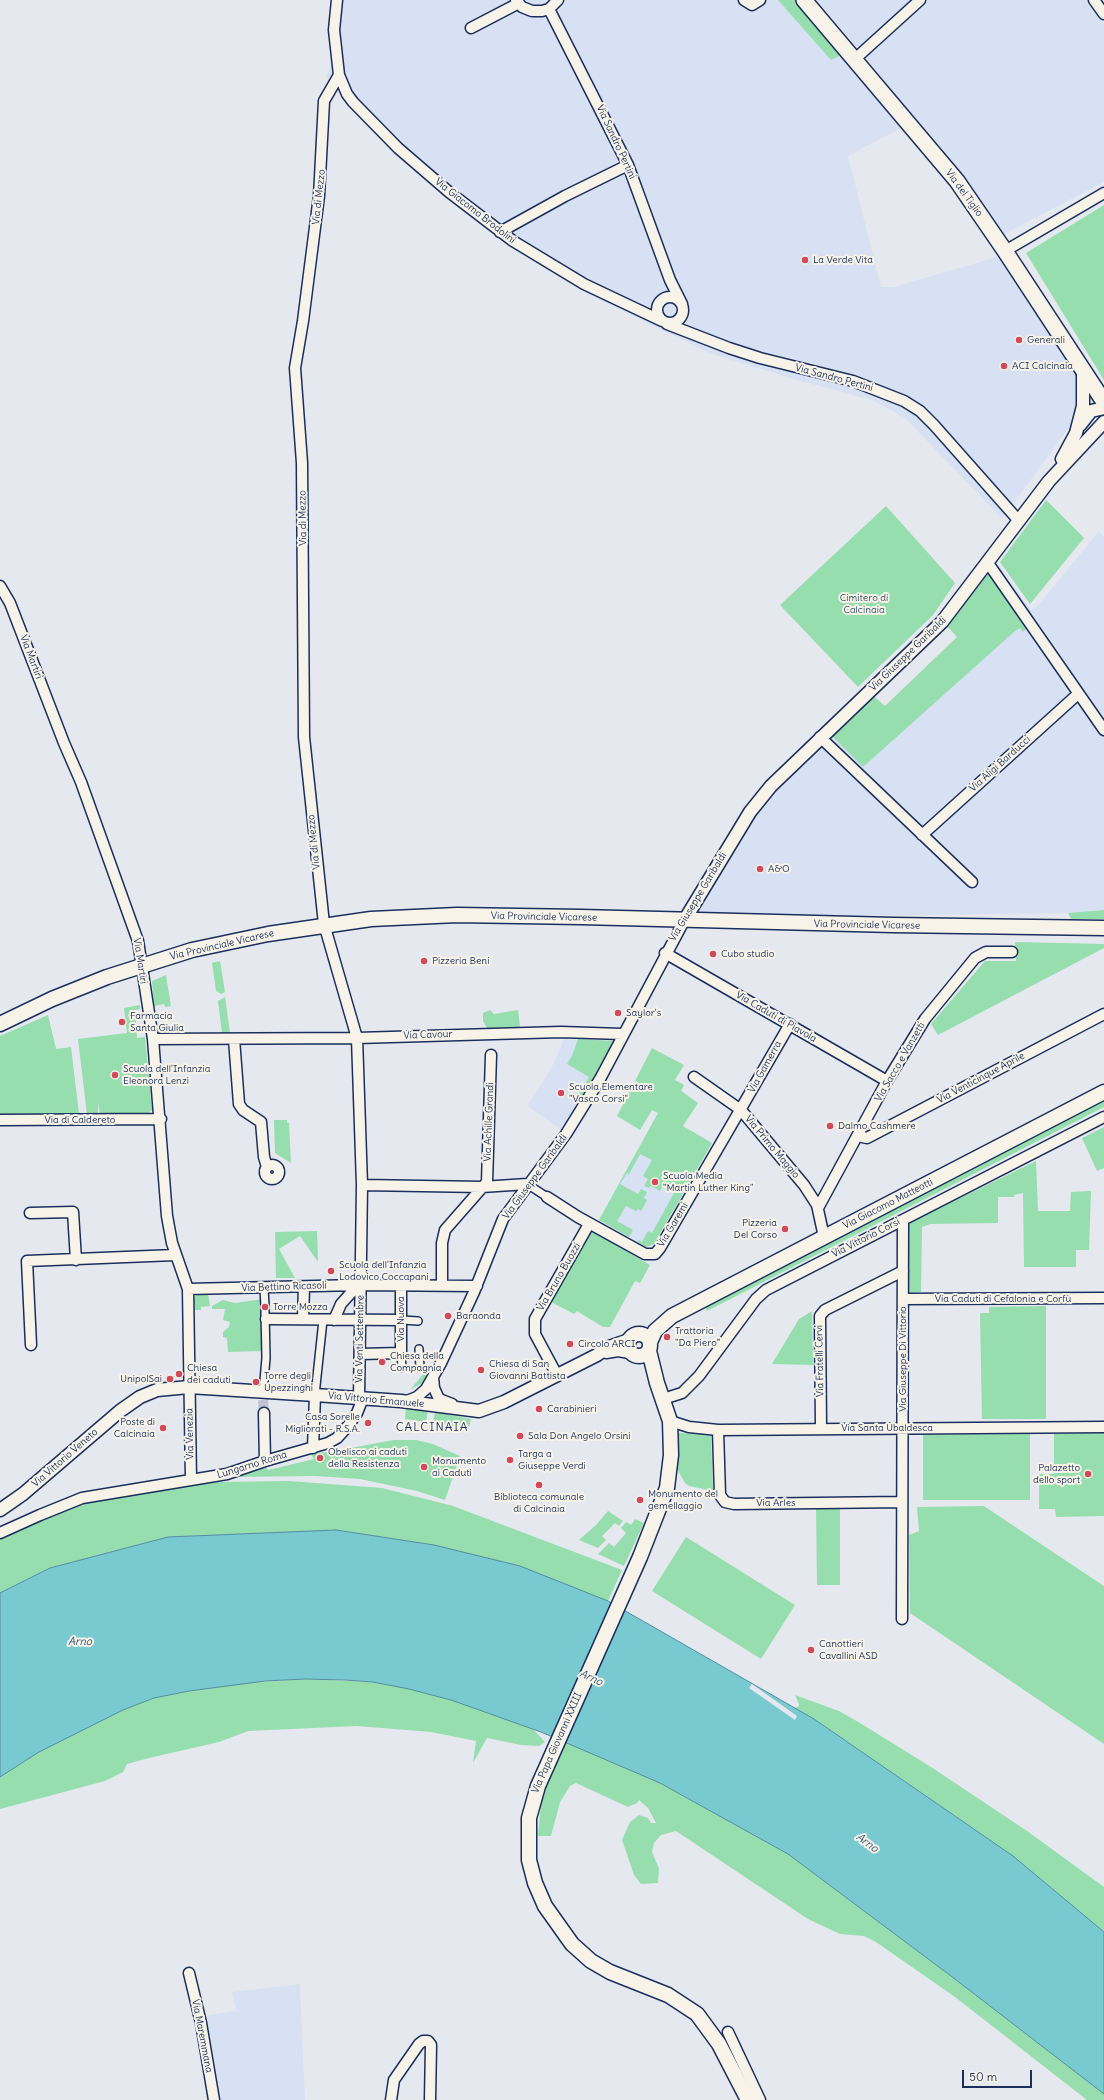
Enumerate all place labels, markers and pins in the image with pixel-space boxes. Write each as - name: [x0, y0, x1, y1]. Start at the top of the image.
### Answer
- place label: La Verde Vita: [813, 254, 873, 266]
- marker: La Verde Vita: [800, 255, 810, 265]
- place label: Generali: [1027, 334, 1065, 346]
- marker: Generali: [1014, 335, 1024, 345]
- place label: ACI Calcinaia: [1012, 360, 1073, 372]
- marker: ACI Calcinaia: [999, 361, 1009, 371]
- place label: A&O: [768, 863, 790, 875]
- marker: A&O: [755, 864, 765, 874]
- place label: Cubo studio: [721, 948, 774, 960]
- marker: Cubo studio: [708, 949, 718, 959]
- place label: Pizzeria Beni: [432, 955, 489, 967]
- marker: Pizzeria Beni: [419, 956, 429, 966]
- place label: Saylor's: [626, 1007, 661, 1019]
- marker: Saylor's: [613, 1008, 623, 1018]
- place label: Farmacia Santa Giulia: [130, 1010, 184, 1034]
- marker: Farmacia Santa Giulia: [117, 1017, 127, 1027]
- place label: Scuola dell'Infanzia Eleonora Lenzi: [123, 1063, 210, 1086]
- marker: Scuola dell'Infanzia Eleonora Lenzi: [110, 1070, 120, 1080]
- place label: Scuola Elementare "Vasco Corsi": [569, 1081, 653, 1104]
- marker: Scuola Elementare "Vasco Corsi": [556, 1088, 566, 1098]
- place label: Dalmo Cashmere: [838, 1120, 916, 1132]
- marker: Dalmo Cashmere: [825, 1121, 835, 1131]
- place label: Scuola Media "Martin Luther King": [663, 1170, 753, 1194]
- marker: Scuola Media "Martin Luther King": [650, 1177, 660, 1187]
- place label: Pizzeria Del Corso: [734, 1217, 777, 1240]
- marker: Pizzeria Del Corso: [780, 1224, 790, 1234]
- place label: Scuola dell'Infanzia Lodovico Coccapani: [339, 1259, 429, 1282]
- marker: Scuola dell'Infanzia Lodovico Coccapani: [326, 1266, 336, 1276]
- place label: Torre Mozza: [273, 1301, 328, 1313]
- marker: Torre Mozza: [260, 1302, 270, 1312]
- place label: Baraonda: [456, 1310, 501, 1322]
- marker: Baraonda: [443, 1311, 453, 1321]
- place label: Trattoria "Da Piero": [675, 1325, 720, 1348]
- marker: Trattoria "Da Piero": [662, 1332, 672, 1342]
- place label: Circolo ARCI: [578, 1338, 635, 1350]
- marker: Circolo ARCI: [565, 1339, 575, 1349]
- place label: Chiesa della Compagnia: [390, 1350, 444, 1374]
- marker: Chiesa della Compagnia: [377, 1357, 387, 1367]
- place label: Chiesa di San Giovanni Battista: [489, 1358, 566, 1382]
- place label: Chiesa dei caduti: [187, 1362, 231, 1386]
- marker: Chiesa di San Giovanni Battista: [476, 1365, 486, 1375]
- marker: Chiesa dei caduti: [174, 1369, 184, 1379]
- place label: Torre degli Upezzinghi: [264, 1370, 313, 1394]
- place label: UnipolSai: [120, 1373, 162, 1385]
- marker: UnipolSai: [165, 1374, 175, 1384]
- marker: Torre degli Upezzinghi: [251, 1377, 261, 1387]
- place label: Carabinieri: [547, 1403, 596, 1415]
- marker: Carabinieri: [534, 1404, 544, 1414]
- place label: Casa Sorelle Migliorati - R.S.A.: [285, 1411, 360, 1434]
- place label: Poste di Calcinaia: [114, 1416, 155, 1440]
- marker: Casa Sorelle Migliorati - R.S.A.: [363, 1418, 373, 1428]
- marker: Poste di Calcinaia: [158, 1423, 168, 1433]
- place label: Sala Don Angelo Orsini: [528, 1430, 631, 1442]
- marker: Sala Don Angelo Orsini: [515, 1431, 525, 1441]
- place label: Obelisco ai caduti della Resistenza: [328, 1446, 407, 1470]
- place label: Targa a Giuseppe Verdi: [518, 1448, 586, 1472]
- marker: Obelisco ai caduti della Resistenza: [315, 1453, 325, 1463]
- place label: Monumento ai Caduti: [432, 1455, 486, 1478]
- marker: Targa a Giuseppe Verdi: [505, 1455, 515, 1465]
- marker: Monumento ai Caduti: [419, 1462, 429, 1472]
- place label: Palazetto dello sport: [1033, 1462, 1080, 1486]
- marker: Palazetto dello sport: [1083, 1469, 1093, 1479]
- marker: Biblioteca comunale di Calcinaia: [534, 1480, 544, 1490]
- place label: Monumento del gemellaggio: [648, 1488, 718, 1512]
- place label: Biblioteca comunale di Calcinaia: [494, 1491, 584, 1514]
- marker: Monumento del gemellaggio: [635, 1495, 645, 1505]
- place label: Canottieri Cavallini ASD: [819, 1638, 878, 1662]
- marker: Canottieri Cavallini ASD: [806, 1645, 816, 1655]

